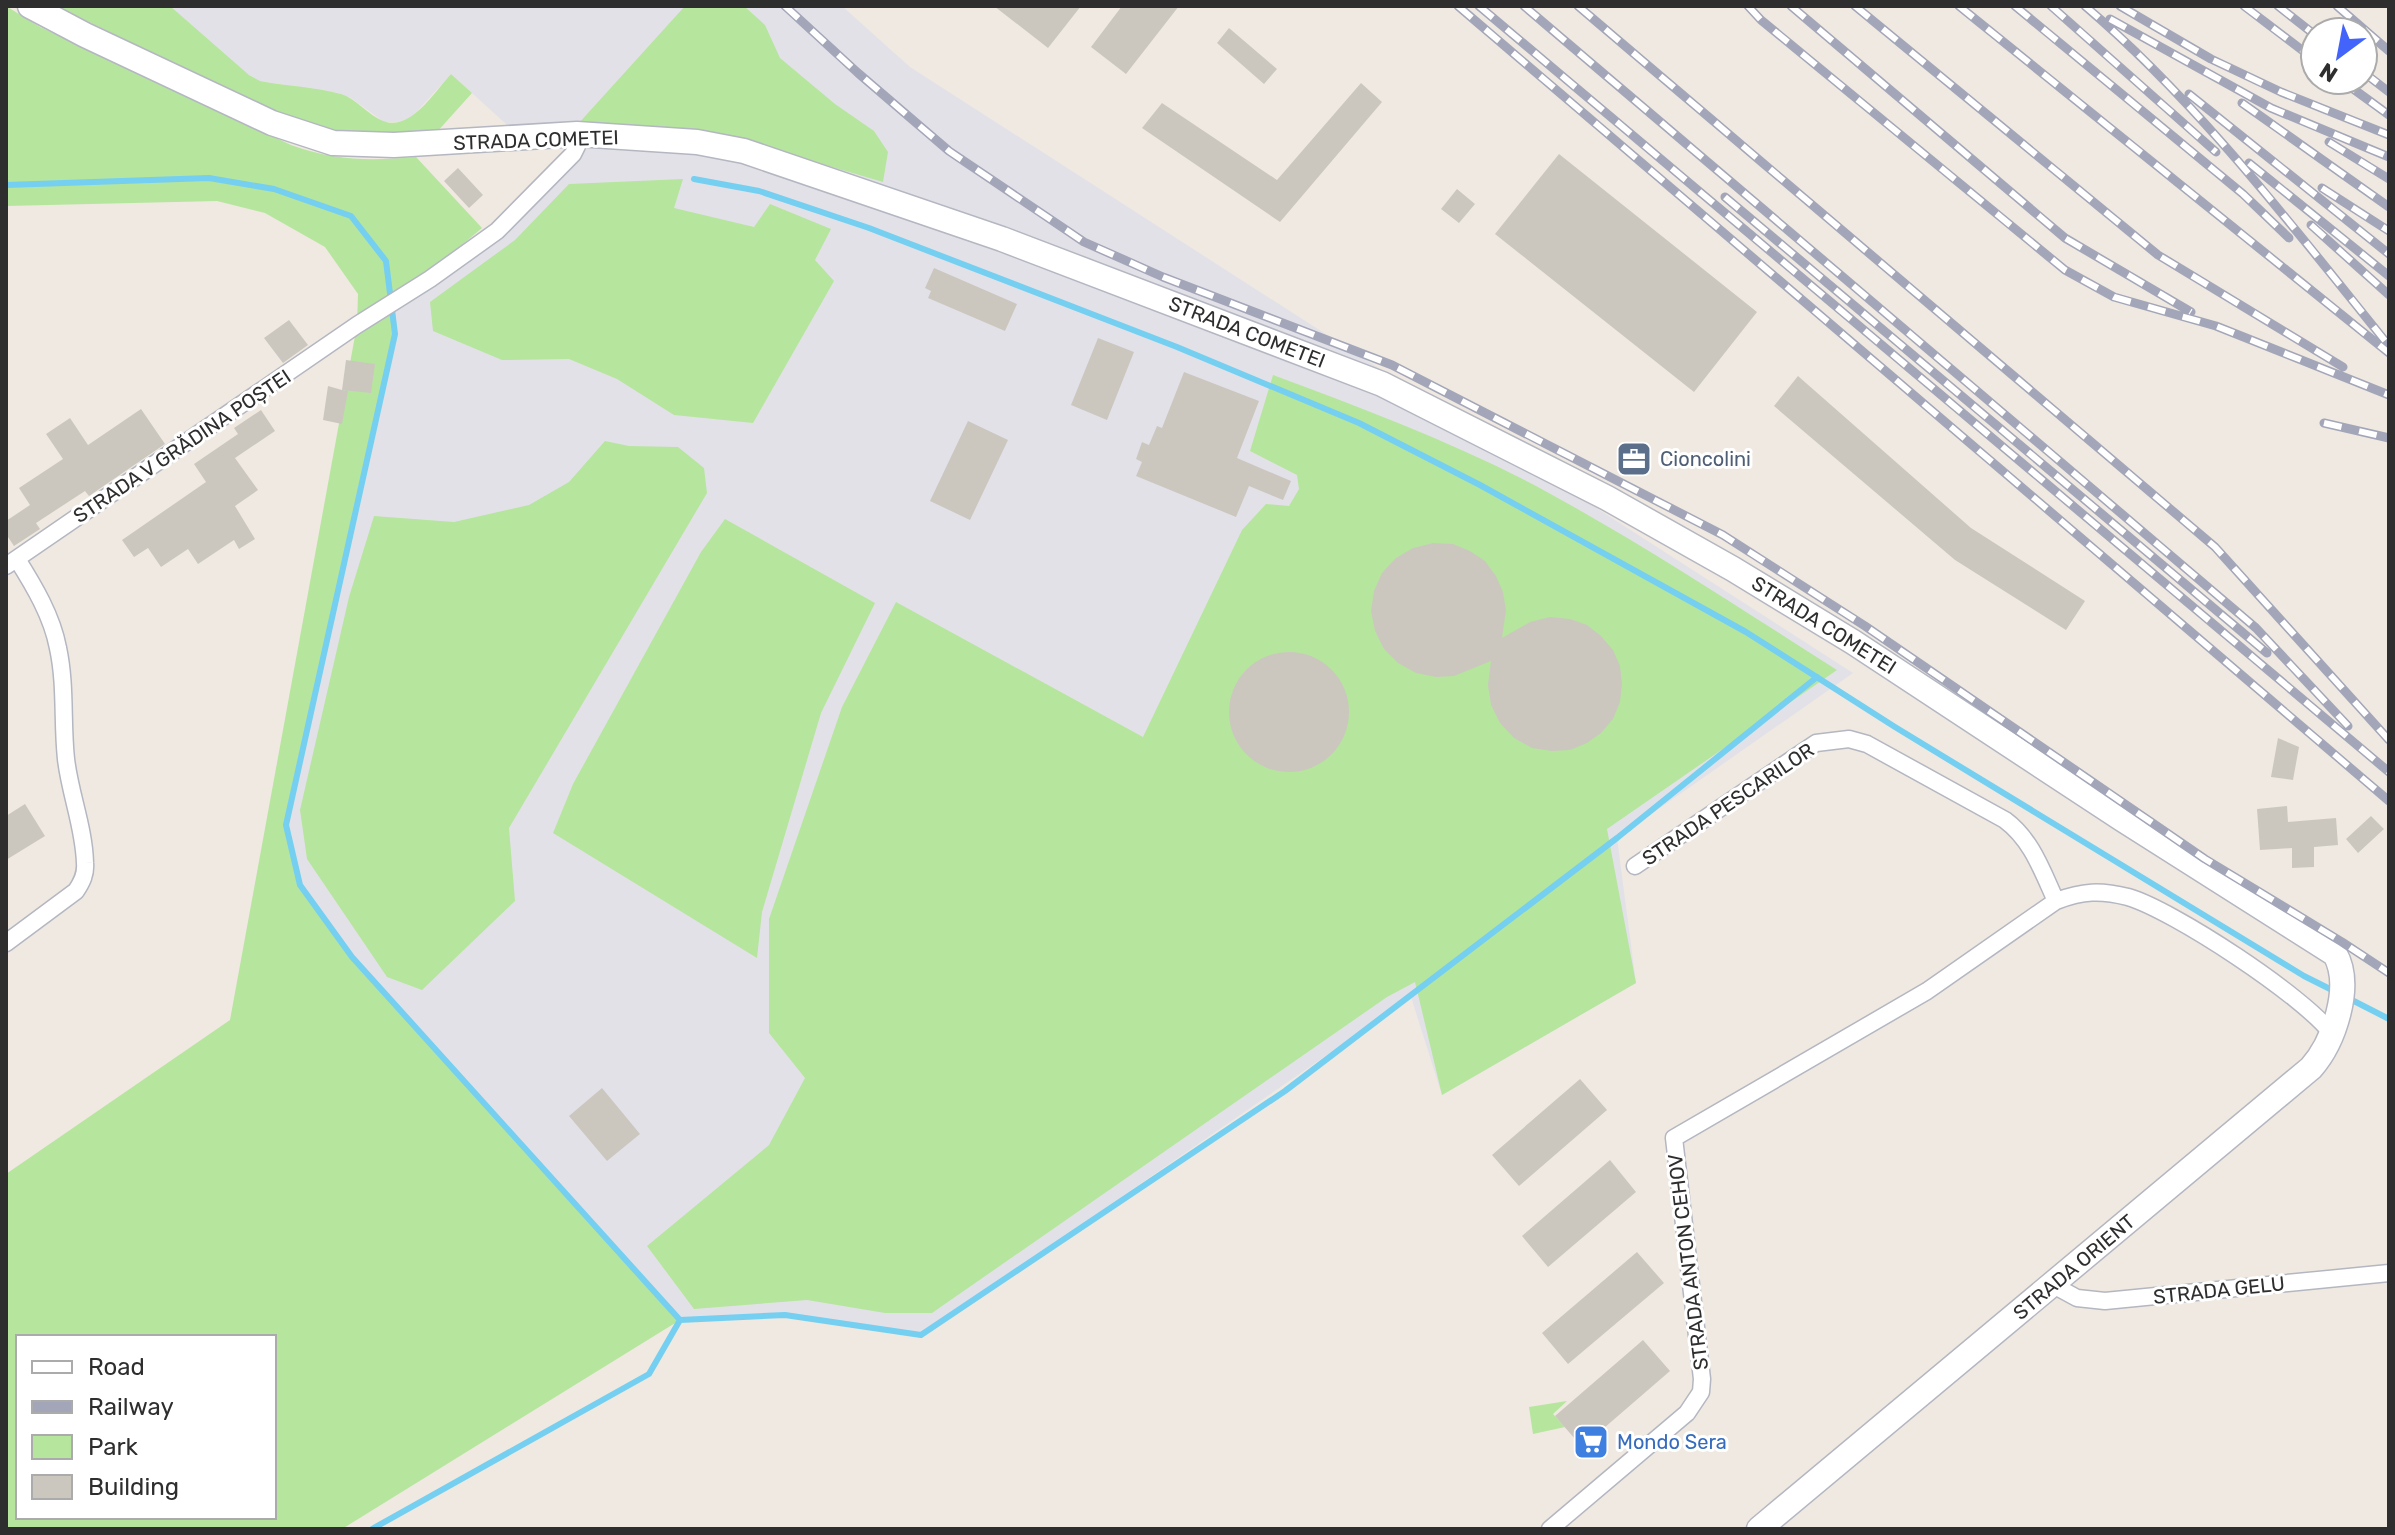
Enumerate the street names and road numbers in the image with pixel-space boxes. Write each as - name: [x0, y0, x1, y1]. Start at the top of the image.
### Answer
- street label: STRADA COMETEI: [453, 125, 619, 155]
- street label: STRADA COMETEI: [1165, 291, 1329, 373]
- street label: STRADA V GRĂDINA POȘTEI: [69, 364, 295, 528]
- street label: STRADA COMETEI: [1747, 571, 1901, 679]
- street label: STRADA PESCARILOR: [1638, 738, 1818, 870]
- street label: STRADA ANTON CEHOV: [1663, 1152, 1713, 1372]
- street label: STRADA ORIENT: [2008, 1209, 2140, 1325]
- street label: STRADA GELU: [2152, 1271, 2286, 1309]

